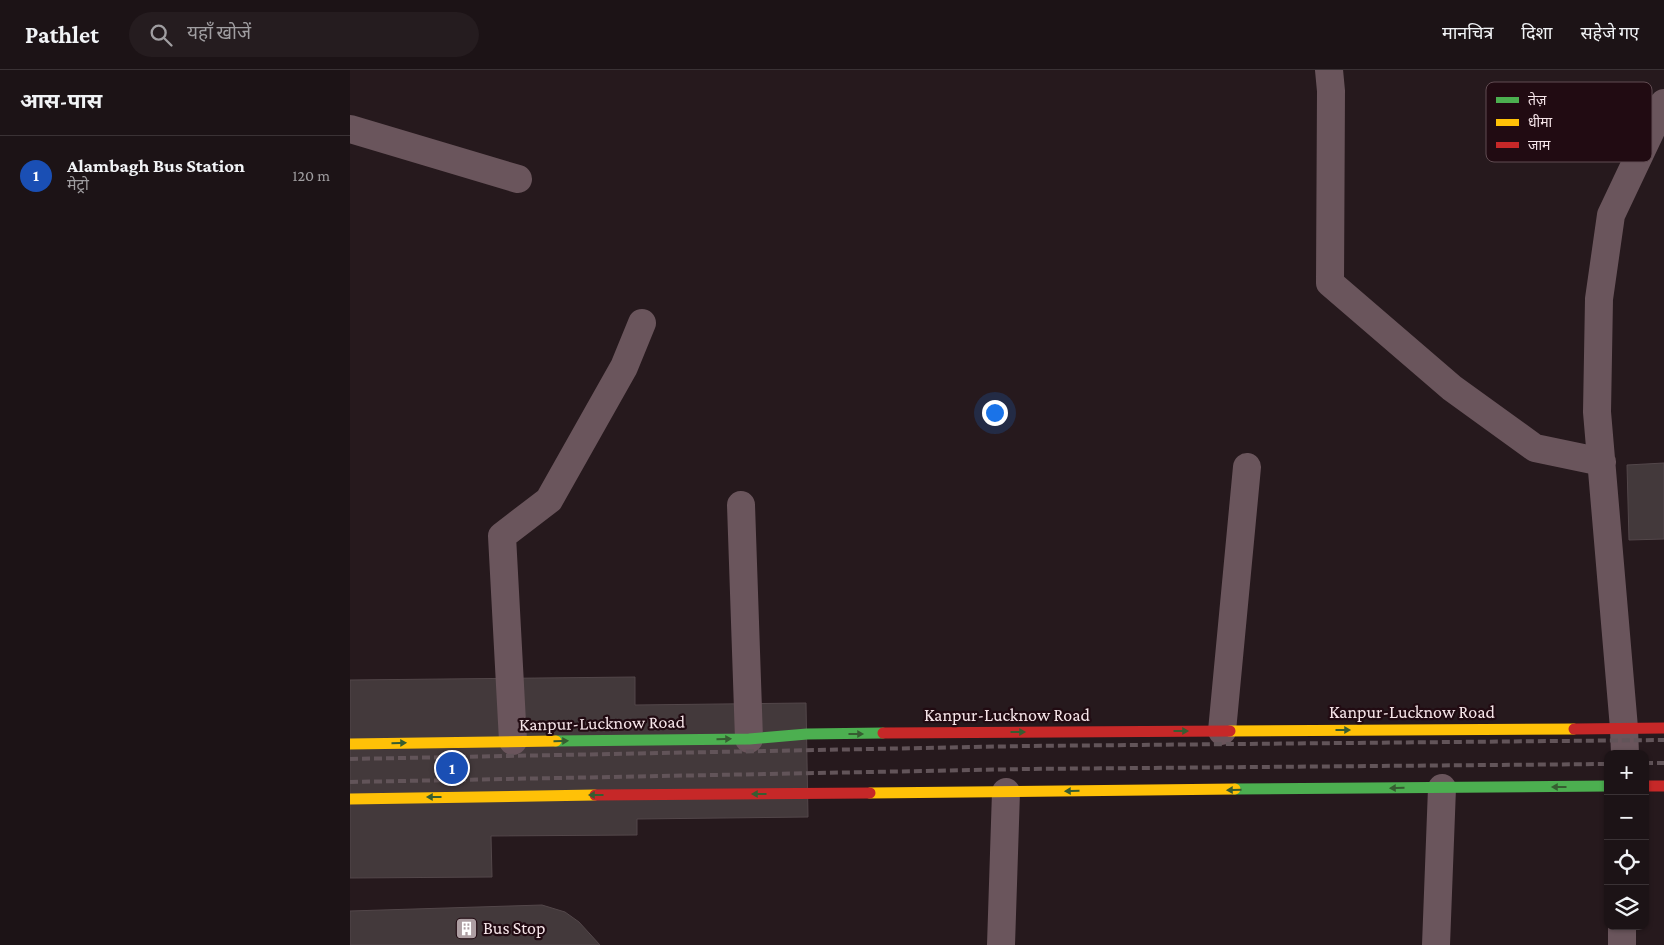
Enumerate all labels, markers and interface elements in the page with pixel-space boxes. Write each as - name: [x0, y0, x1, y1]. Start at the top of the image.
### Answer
- search box: [129, 12, 479, 57]
- text: Pathlet: [25, 21, 99, 48]
- icon: search: [147, 21, 175, 49]
- text: यहाँ खोजें: [187, 22, 251, 43]
- text: मानचित्र: [1442, 23, 1493, 43]
- text: दिशा: [1521, 23, 1552, 43]
- text: सहेजे गए: [1580, 23, 1639, 43]
- legend: [1486, 82, 1652, 162]
- text: आस-पास: [20, 89, 102, 113]
- text: तेज़: [1528, 91, 1547, 108]
- text: धीमा: [1528, 114, 1553, 130]
- text: जाम: [1528, 137, 1551, 153]
- text: Alambagh Bus Station: [67, 155, 245, 176]
- text: 1: [33, 167, 39, 184]
- text: 120 m: [292, 167, 330, 184]
- text: मेट्रो: [67, 176, 89, 193]
- your location: [982, 400, 1008, 426]
- street label: Kanpur-Lucknow Road: [1329, 702, 1496, 722]
- street label: Kanpur-Lucknow Road: [924, 705, 1091, 725]
- street label: Kanpur-Lucknow Road: [519, 712, 686, 734]
- one-way arrow: [1335, 726, 1351, 734]
- one-way arrow: [1173, 727, 1189, 735]
- one-way arrow: [1010, 728, 1026, 736]
- one-way arrow: [848, 730, 864, 738]
- one-way arrow: [716, 735, 732, 743]
- one-way arrow: [553, 737, 569, 745]
- one-way arrow: [391, 739, 407, 747]
- pin: 1: [436, 749, 468, 787]
- map controls: [1604, 750, 1649, 930]
- button: +: [1604, 750, 1649, 795]
- one-way arrow: [1551, 783, 1567, 791]
- one-way arrow: [1388, 784, 1404, 792]
- one-way arrow: [1226, 786, 1242, 794]
- one-way arrow: [1063, 787, 1079, 795]
- one-way arrow: [751, 790, 767, 798]
- one-way arrow: [588, 792, 604, 800]
- one-way arrow: [426, 793, 442, 801]
- button: −: [1604, 795, 1649, 840]
- button: locate: [1604, 840, 1649, 885]
- button: layers: [1604, 885, 1649, 930]
- building icon: Bus Stop: [455, 916, 479, 940]
- place label: Bus Stop: [483, 918, 545, 938]

